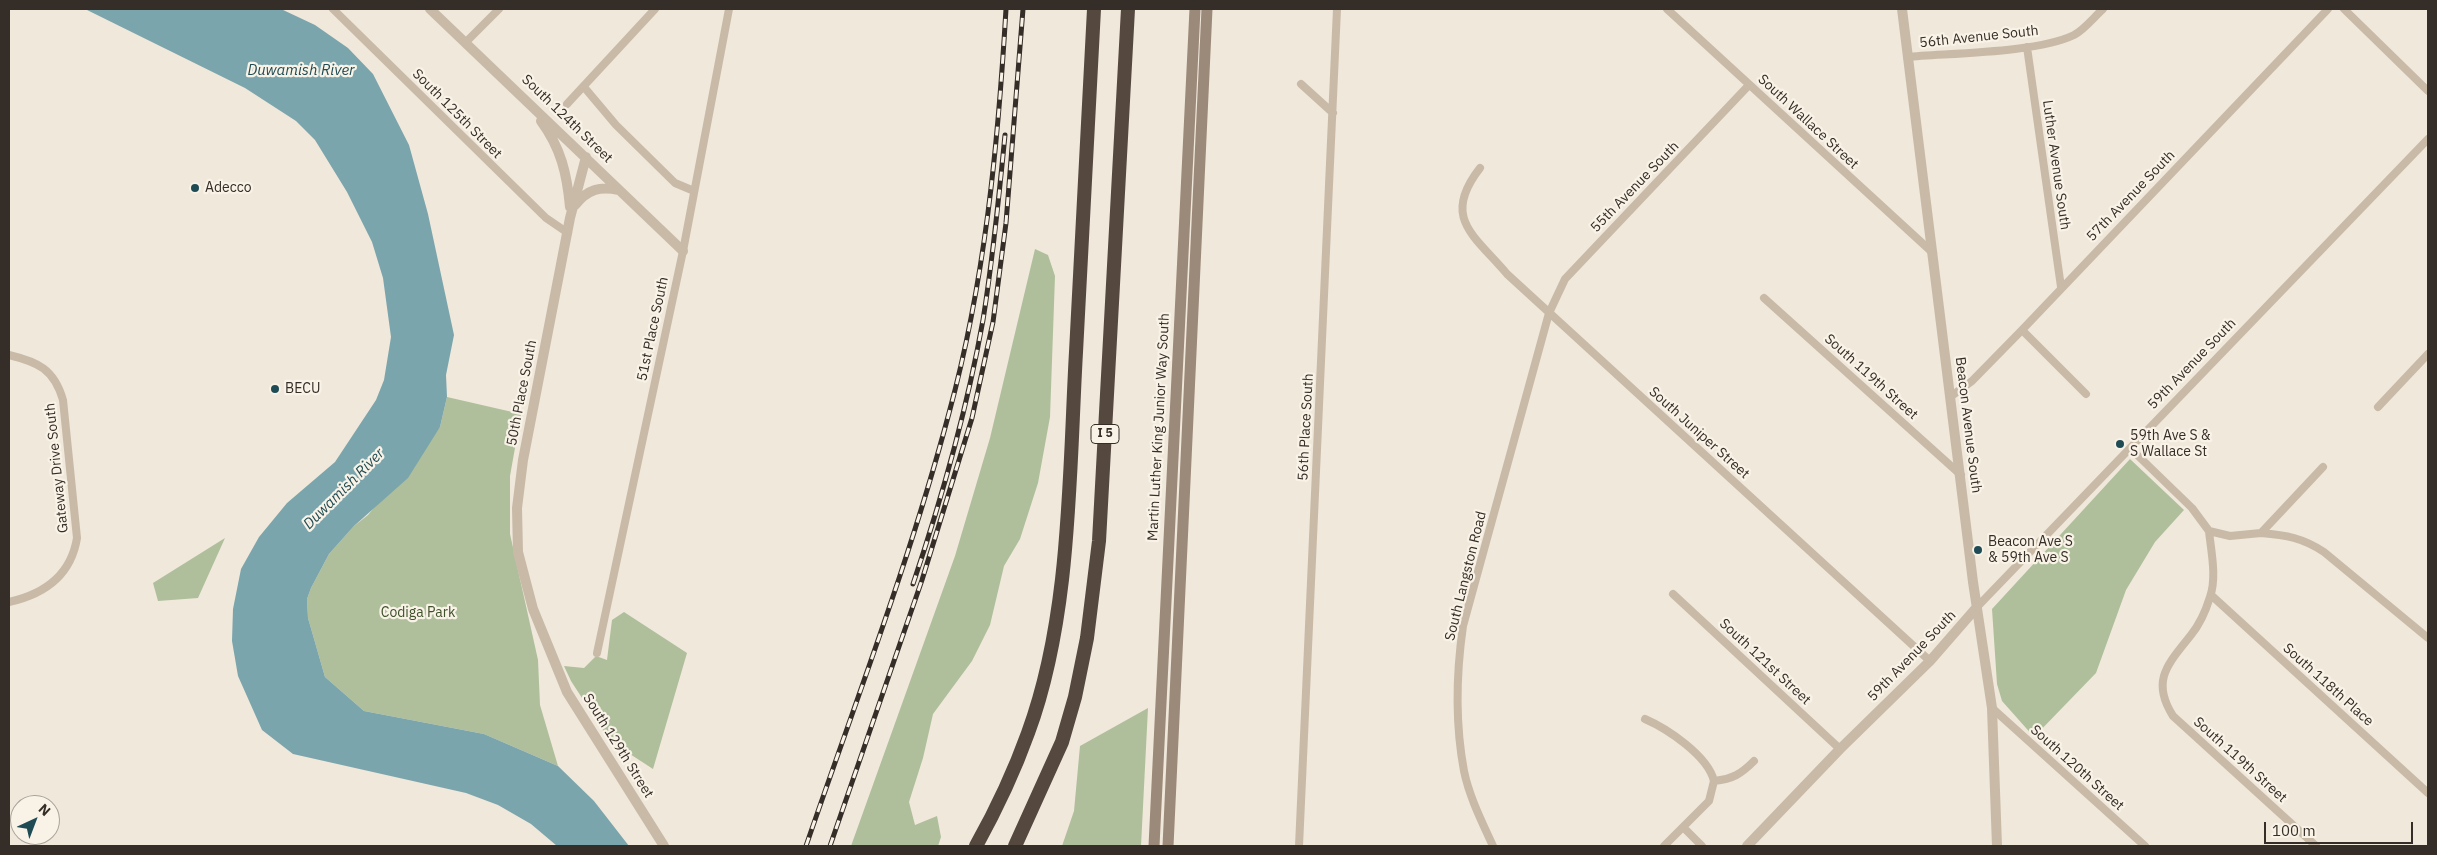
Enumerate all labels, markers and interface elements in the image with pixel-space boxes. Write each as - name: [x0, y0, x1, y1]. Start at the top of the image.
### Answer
- street label: 56th Avenue South: [1919, 22, 2039, 52]
- water label: Duwamish River: [247, 62, 355, 80]
- street label: South 125th Street: [409, 66, 505, 162]
- street label: South 124th Street: [518, 71, 616, 167]
- street label: South Wallace Street: [1754, 71, 1862, 173]
- street label: Luther Avenue South: [2039, 99, 2073, 231]
- street label: 55th Avenue South: [1587, 138, 1683, 236]
- street label: 57th Avenue South: [2083, 147, 2179, 245]
- place label: Adecco: [205, 180, 252, 196]
- marker: Adecco: [189, 182, 201, 194]
- street label: 51st Place South: [634, 275, 672, 383]
- street label: Martin Luther King Junior Way South: [1145, 313, 1173, 541]
- street label: 59th Avenue South: [2144, 315, 2240, 413]
- street label: South 119th Street: [1821, 331, 1921, 423]
- street label: 50th Place South: [504, 339, 540, 447]
- street label: Beacon Avenue South: [1951, 356, 1985, 494]
- street label: 56th Place South: [1295, 373, 1317, 481]
- place label: BECU: [285, 381, 320, 397]
- marker: BECU: [269, 383, 281, 395]
- street label: South Juniper Street: [1645, 384, 1753, 482]
- street label: Gateway Drive South: [42, 402, 72, 534]
- road number: I 5: [1091, 424, 1119, 444]
- place label: 59th Ave S & S Wallace St: [2130, 428, 2211, 461]
- marker: 59th Ave S & S Wallace St: [2114, 438, 2126, 450]
- water label: Duwamish River: [300, 445, 388, 533]
- street label: South Langston Road: [1442, 510, 1490, 642]
- place label: Beacon Ave S & 59th Ave S: [1988, 534, 2073, 566]
- marker: Beacon Ave S & 59th Ave S: [1972, 544, 1984, 556]
- park label: Codiga Park: [381, 605, 455, 621]
- street label: 59th Avenue South: [1864, 607, 1960, 705]
- street label: South 121st Street: [1716, 615, 1814, 709]
- street label: South 118th Place: [2279, 640, 2377, 730]
- street label: South 129th Street: [579, 691, 657, 801]
- street label: South 119th Street: [2190, 714, 2290, 806]
- street label: South 120th Street: [2027, 722, 2127, 814]
- north arrow: [10, 795, 60, 845]
- text: N: [35, 800, 54, 820]
- scale bar: [2267, 812, 2416, 844]
- text: 100 m: [2272, 821, 2316, 840]

